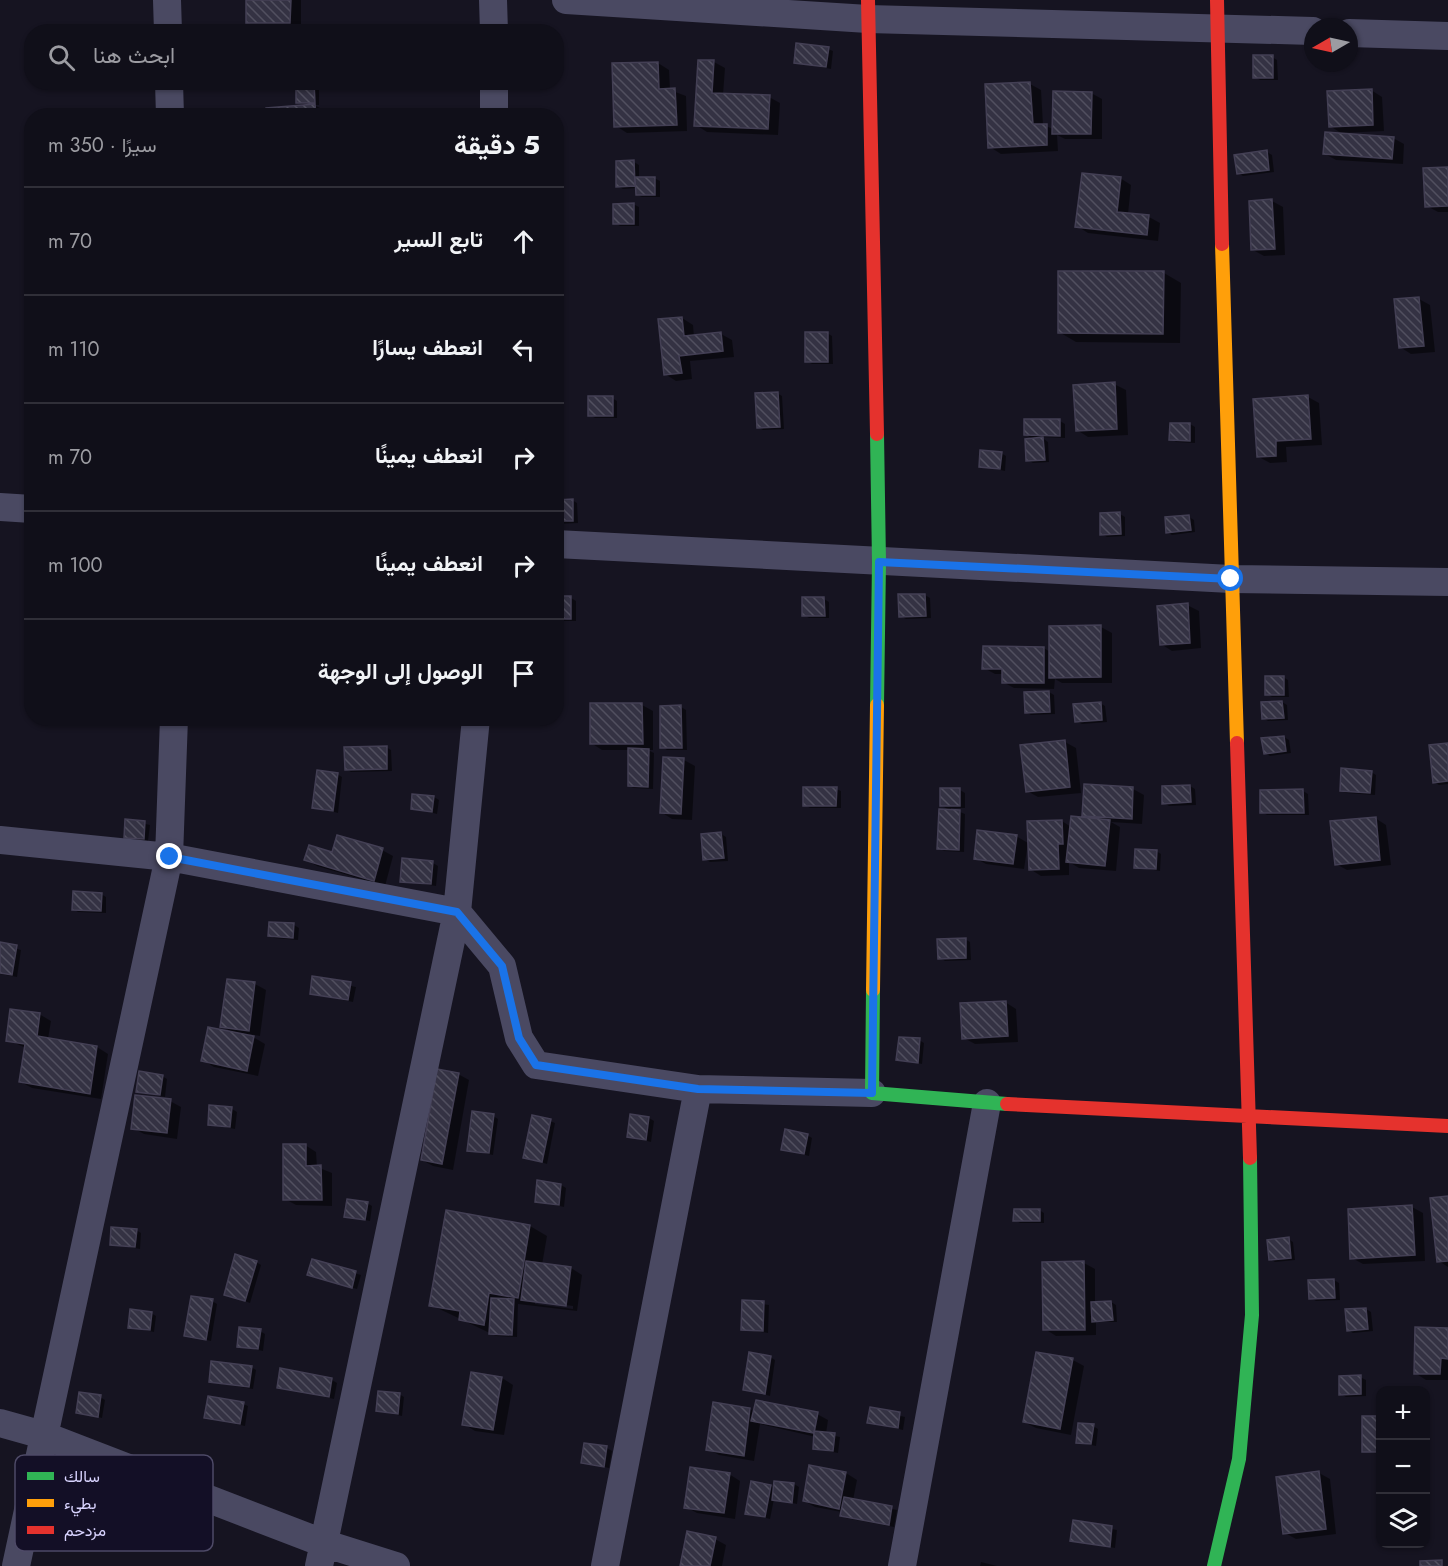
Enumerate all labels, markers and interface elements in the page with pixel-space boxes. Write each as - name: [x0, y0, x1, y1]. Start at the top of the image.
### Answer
- north arrow: [1304, 18, 1358, 72]
- search box: [24, 24, 564, 90]
- text: ابحث هنا: [93, 39, 175, 71]
- icon: search: [45, 41, 78, 74]
- text: 5 دقيقة: [454, 126, 540, 164]
- text: سيرًا · 350 m: [48, 131, 157, 160]
- text: تابع السير: [394, 223, 483, 255]
- icon: ahead: [507, 225, 540, 258]
- text: 70 m: [48, 227, 92, 256]
- text: انعطف يسارًا: [372, 331, 483, 363]
- icon: left: [507, 333, 540, 366]
- text: 110 m: [48, 335, 100, 364]
- text: انعطف يمينًا: [375, 439, 483, 471]
- icon: right: [507, 441, 540, 474]
- text: 70 m: [48, 443, 92, 472]
- text: انعطف يمينًا: [375, 547, 483, 579]
- icon: right: [507, 549, 540, 582]
- text: 100 m: [48, 551, 103, 580]
- route start: [1217, 565, 1243, 591]
- text: الوصول إلى الوجهة: [318, 655, 483, 687]
- icon: arrive: [507, 657, 540, 690]
- route end: [156, 843, 182, 869]
- map controls: [1376, 1386, 1430, 1548]
- button: +: [1376, 1386, 1430, 1440]
- button: −: [1376, 1440, 1430, 1494]
- legend: [15, 1455, 213, 1551]
- text: سالك: [64, 1465, 100, 1488]
- text: بطيء: [64, 1492, 96, 1517]
- button: layers: [1376, 1494, 1430, 1548]
- text: مزدحم: [64, 1519, 106, 1542]

